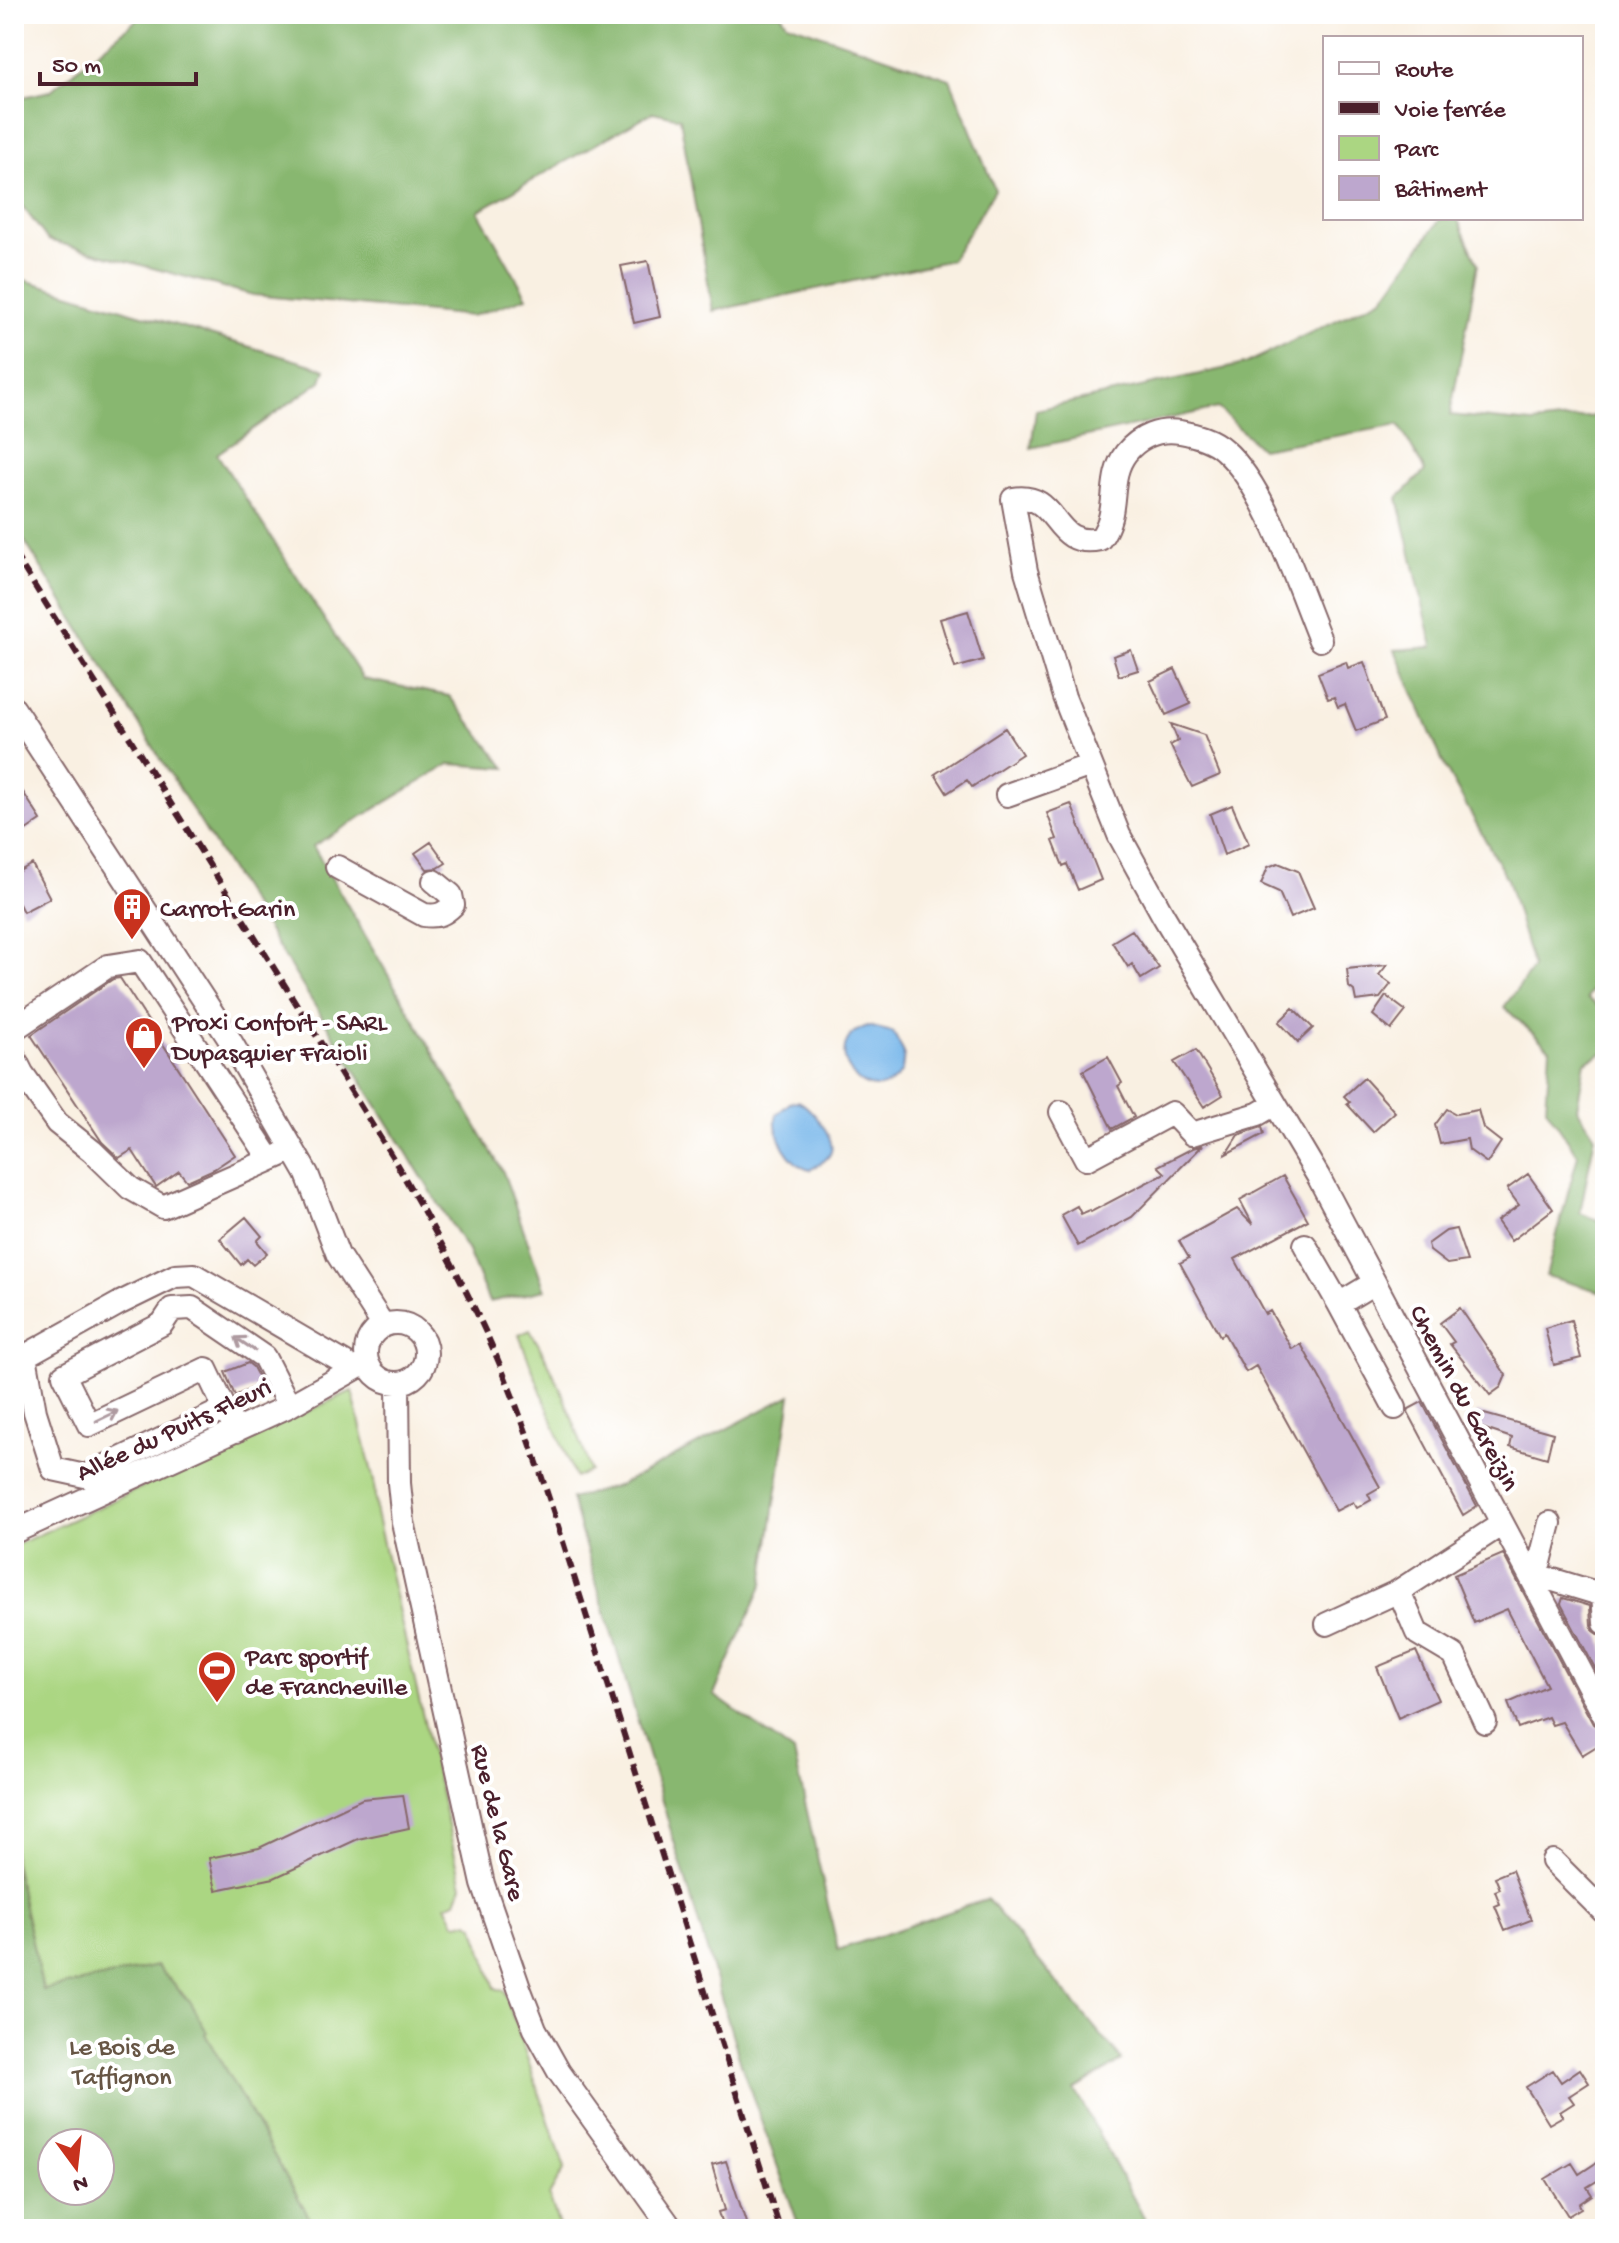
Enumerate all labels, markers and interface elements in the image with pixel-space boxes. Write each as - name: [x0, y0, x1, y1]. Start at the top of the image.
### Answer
- scale bar: [40, 36, 196, 86]
- legend: [1323, 36, 1583, 220]
- text: 50 m: [52, 53, 101, 82]
- text: Route: [1395, 57, 1454, 86]
- text: Voie ferrée: [1394, 97, 1506, 126]
- text: Parc: [1394, 137, 1439, 166]
- text: Bâtiment: [1394, 177, 1488, 206]
- building icon: Carrot Garin: [111, 886, 153, 941]
- place label: Carrot Garin: [160, 896, 296, 927]
- place label: Proxi Confort - SARL Dupasquier Fraioli: [170, 1010, 388, 1071]
- shop icon: Proxi Confort - SARL Dupasquier Fraioli: [123, 1015, 165, 1070]
- street label: Chemin du Gareizin: [1400, 1301, 1524, 1498]
- one-way arrow: [235, 1336, 257, 1352]
- street label: Allée du Puits Fleuri: [73, 1373, 277, 1491]
- one-way arrow: [94, 1408, 118, 1423]
- place label: Parc sportif de Francheville: [244, 1644, 408, 1705]
- sports icon: Parc sportif de Francheville: [196, 1649, 238, 1704]
- street label: Rue de la Gare: [461, 1742, 530, 1905]
- park label: Le Bois de Taffignon: [69, 2034, 176, 2095]
- north arrow: [36, 2127, 116, 2207]
- text: N: [70, 2168, 90, 2197]

